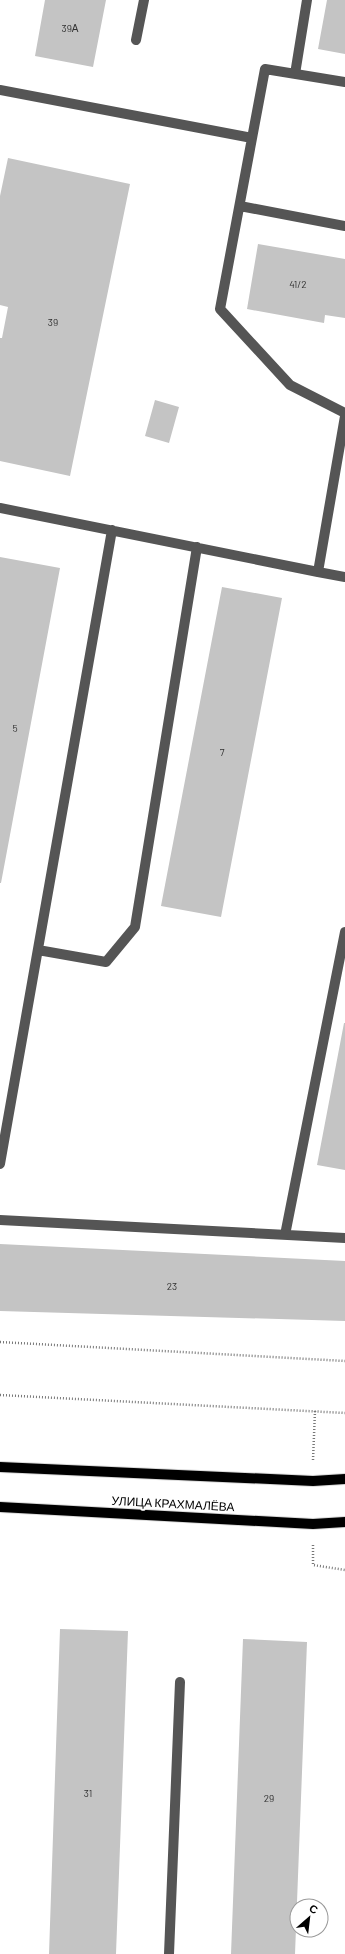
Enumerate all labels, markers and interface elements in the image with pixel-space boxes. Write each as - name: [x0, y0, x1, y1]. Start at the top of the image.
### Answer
- house number: 39А: [61, 22, 79, 34]
- house number: 41/2: [289, 278, 307, 290]
- house number: 39: [48, 316, 58, 328]
- house number: 5: [12, 722, 18, 734]
- house number: 7: [220, 746, 225, 758]
- house number: 23: [167, 1280, 177, 1292]
- street label: УЛИЦА КРАХМАЛЁВА: [111, 1493, 235, 1514]
- house number: 31: [84, 1787, 92, 1799]
- house number: 29: [264, 1792, 274, 1804]
- north arrow: [289, 1898, 329, 1938]
- text: С: [307, 1901, 321, 1916]

